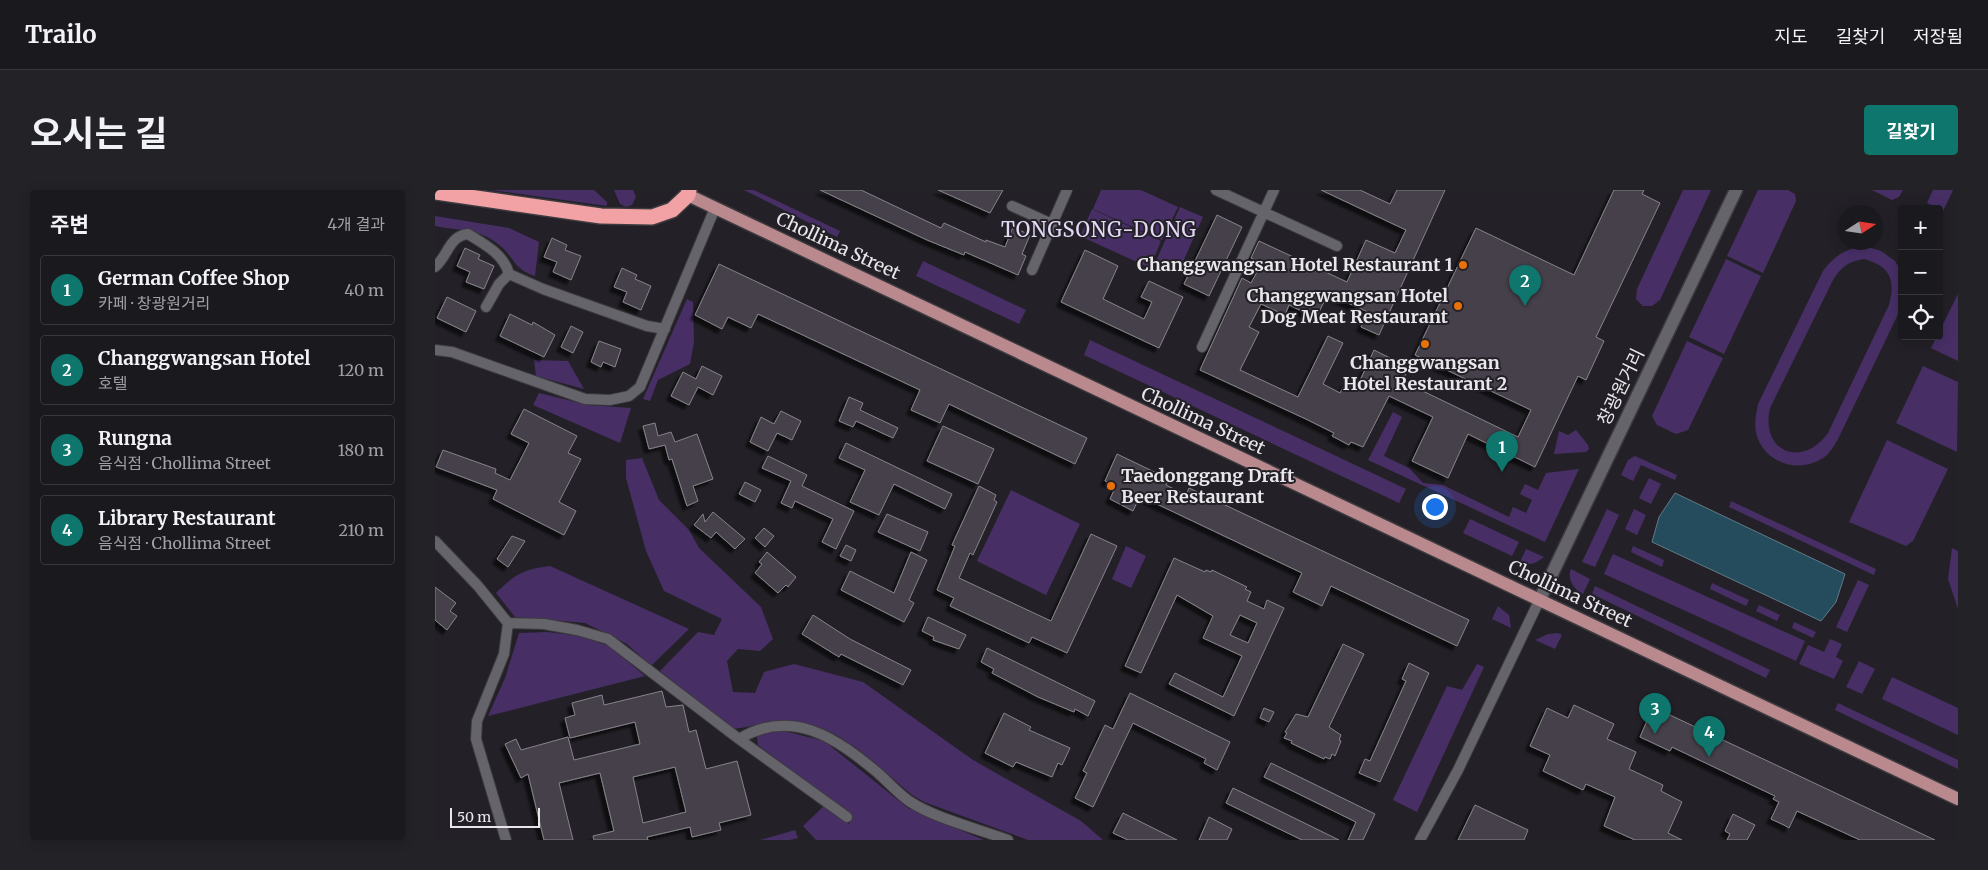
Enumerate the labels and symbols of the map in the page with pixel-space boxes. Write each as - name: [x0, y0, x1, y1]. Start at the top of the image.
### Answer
- north arrow: [1838, 205, 1883, 250]
- street label: Chollima Street: [773, 207, 904, 284]
- district label: TONGSONG-DONG: [1001, 217, 1197, 242]
- place label: Changgwangsan Hotel Restaurant 1: [1137, 253, 1453, 276]
- marker: Changgwangsan Hotel Restaurant 1: [1457, 259, 1469, 271]
- pin: 2: [1509, 265, 1541, 306]
- place label: Changgwangsan Hotel Dog Meat Restaurant: [1247, 284, 1449, 328]
- marker: Changgwangsan Hotel Dog Meat Restaurant: [1452, 300, 1464, 312]
- marker: Changgwangsan Hotel Restaurant 2: [1419, 338, 1431, 350]
- street label: 창광원거리: [1592, 345, 1649, 429]
- place label: Changgwangsan Hotel Restaurant 2: [1343, 351, 1507, 395]
- street label: Chollima Street: [1138, 382, 1269, 459]
- pin: 1: [1486, 431, 1518, 472]
- place label: Taedonggang Draft Beer Restaurant: [1121, 464, 1295, 508]
- marker: Taedonggang Draft Beer Restaurant: [1105, 480, 1117, 492]
- your location: [1422, 494, 1448, 520]
- street label: Chollima Street: [1505, 555, 1636, 632]
- pin: 3: [1639, 693, 1671, 734]
- pin: 4: [1693, 716, 1725, 757]
- scale bar: [450, 805, 540, 828]

